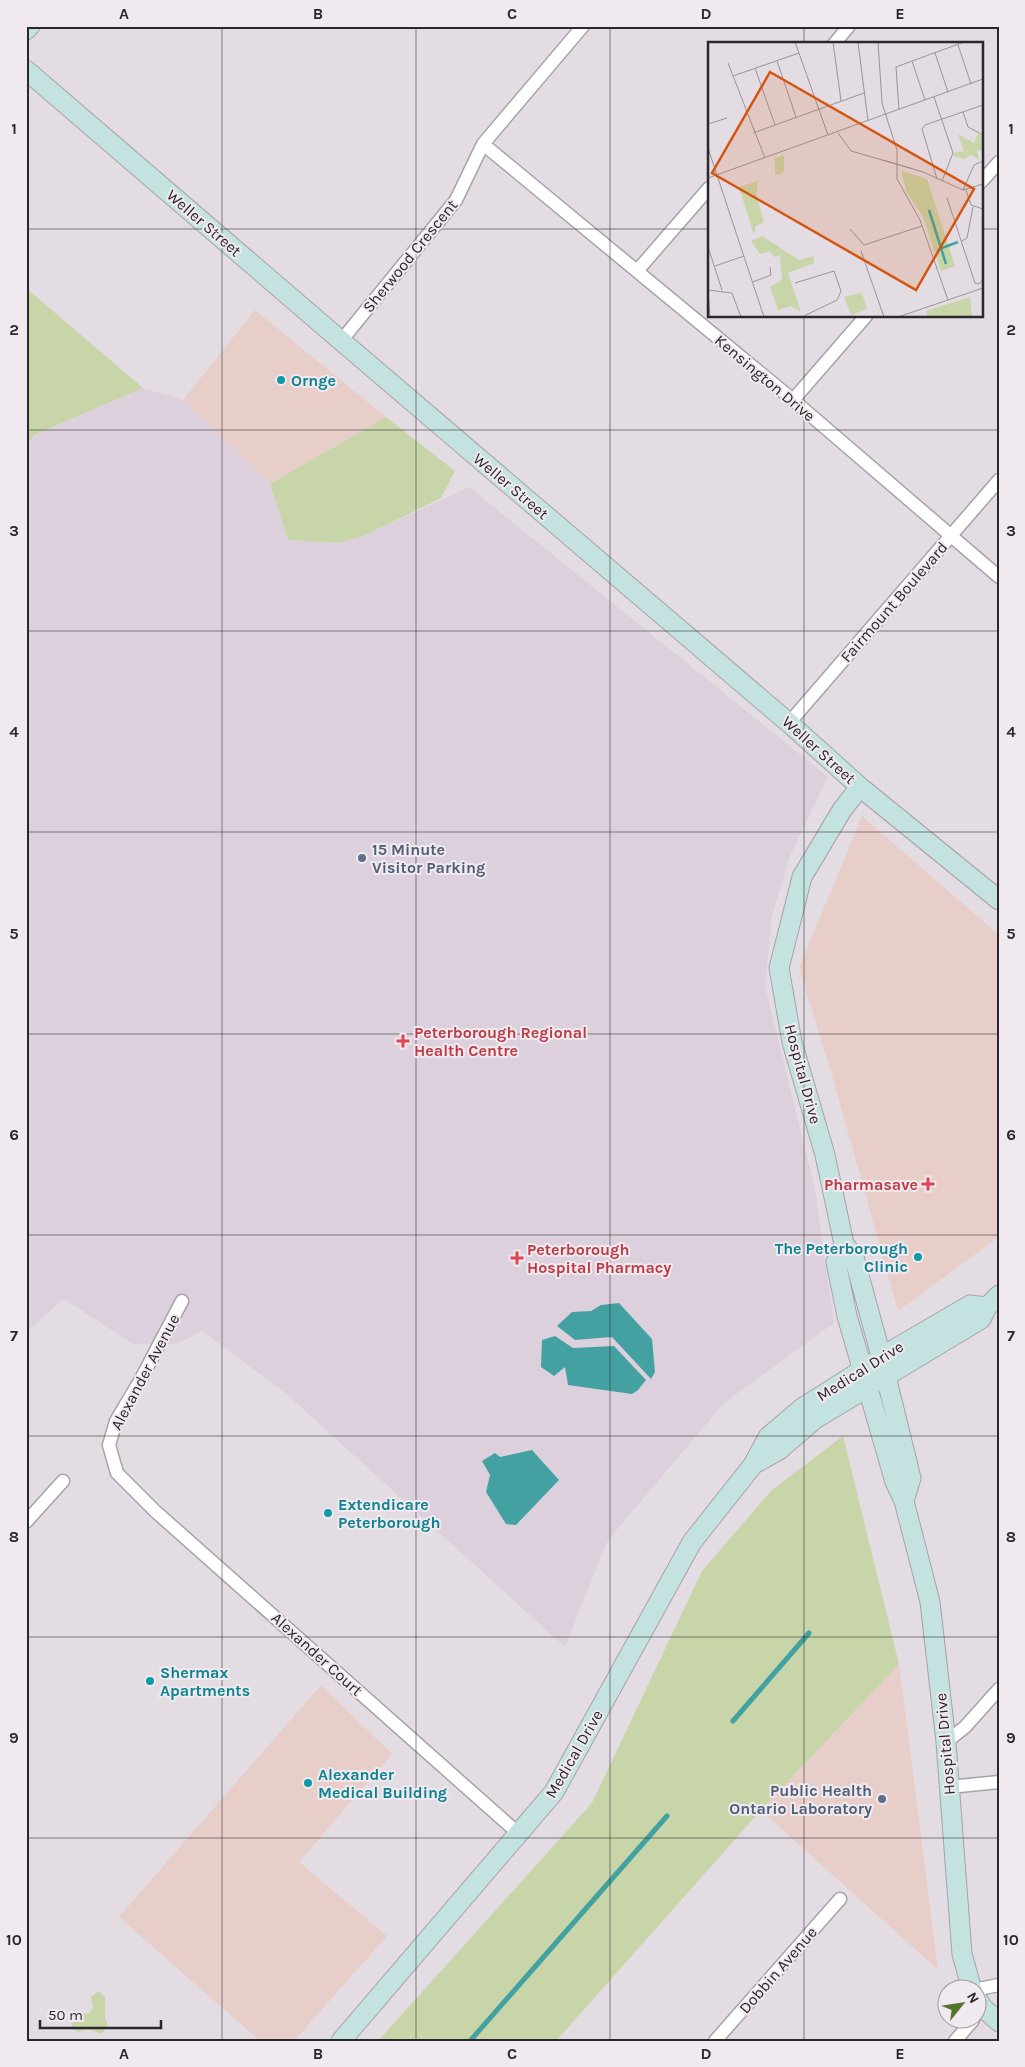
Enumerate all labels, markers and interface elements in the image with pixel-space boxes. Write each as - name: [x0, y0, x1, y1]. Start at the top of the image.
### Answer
- text: A: [119, 4, 129, 23]
- text: B: [313, 4, 323, 23]
- text: C: [507, 4, 517, 23]
- text: D: [701, 4, 712, 23]
- text: E: [895, 4, 905, 23]
- inset map: [708, 42, 982, 318]
- text: 1: [11, 119, 17, 138]
- text: 1: [1008, 119, 1014, 138]
- street label: Weller Street: [163, 185, 245, 261]
- street label: Sherwood Crescent: [359, 196, 461, 316]
- text: 2: [9, 320, 19, 339]
- text: 2: [1006, 320, 1016, 339]
- street label: Kensington Drive: [711, 331, 819, 425]
- place label: Ornge: [291, 371, 336, 390]
- marker: Ornge: [275, 374, 287, 386]
- street label: Weller Street: [469, 449, 553, 523]
- text: 3: [9, 521, 19, 540]
- text: 3: [1006, 521, 1016, 540]
- street label: Fairmount Boulevard: [837, 538, 951, 666]
- street label: Weller Street: [778, 712, 860, 788]
- text: 4: [9, 722, 19, 741]
- text: 4: [1006, 722, 1016, 741]
- place label: 15 Minute Visitor Parking: [372, 840, 485, 877]
- marker: 15 Minute Visitor Parking: [356, 852, 368, 864]
- text: 5: [9, 924, 19, 943]
- text: 5: [1006, 924, 1016, 943]
- street label: Hospital Drive: [781, 1022, 825, 1126]
- place label: Peterborough Regional Health Centre: [414, 1023, 587, 1060]
- marker: Peterborough Regional Health Centre: [396, 1034, 410, 1048]
- text: 6: [9, 1125, 19, 1144]
- text: 6: [1006, 1125, 1016, 1144]
- place label: Pharmasave: [824, 1175, 918, 1194]
- marker: Pharmasave: [922, 1178, 934, 1190]
- place label: The Peterborough Clinic: [775, 1239, 908, 1276]
- place label: Peterborough Hospital Pharmacy: [527, 1240, 671, 1277]
- marker: The Peterborough Clinic: [912, 1251, 924, 1263]
- marker: Peterborough Hospital Pharmacy: [511, 1252, 523, 1264]
- street label: Alexander Avenue: [106, 1311, 184, 1433]
- text: 7: [10, 1326, 18, 1345]
- text: 7: [1007, 1326, 1015, 1345]
- street label: Medical Drive: [813, 1337, 907, 1405]
- place label: Extendicare Peterborough: [338, 1495, 440, 1532]
- marker: Extendicare Peterborough: [322, 1507, 334, 1519]
- text: 8: [9, 1527, 19, 1546]
- text: 8: [1006, 1527, 1016, 1546]
- street label: Alexander Court: [268, 1608, 366, 1700]
- place label: Shermax Apartments: [160, 1663, 250, 1700]
- marker: Shermax Apartments: [144, 1675, 156, 1687]
- street label: Hospital Drive: [931, 1692, 959, 1796]
- street label: Medical Drive: [541, 1706, 607, 1802]
- text: 9: [9, 1728, 19, 1747]
- text: 9: [1006, 1728, 1016, 1747]
- place label: Alexander Medical Building: [318, 1765, 447, 1802]
- marker: Alexander Medical Building: [302, 1777, 314, 1789]
- place label: Public Health Ontario Laboratory: [729, 1781, 872, 1818]
- marker: Public Health Ontario Laboratory: [876, 1793, 888, 1805]
- street label: Dobbin Avenue: [735, 1923, 821, 2017]
- text: 10: [6, 1930, 22, 1949]
- text: 10: [1003, 1930, 1019, 1949]
- north arrow: [938, 1980, 988, 2030]
- text: N: [963, 1989, 983, 2006]
- scale bar: [40, 1997, 161, 2029]
- text: 50 m: [48, 2006, 83, 2024]
- text: A: [119, 2044, 129, 2063]
- text: B: [313, 2044, 323, 2063]
- text: C: [507, 2044, 517, 2063]
- text: D: [701, 2044, 712, 2063]
- text: E: [895, 2044, 905, 2063]

